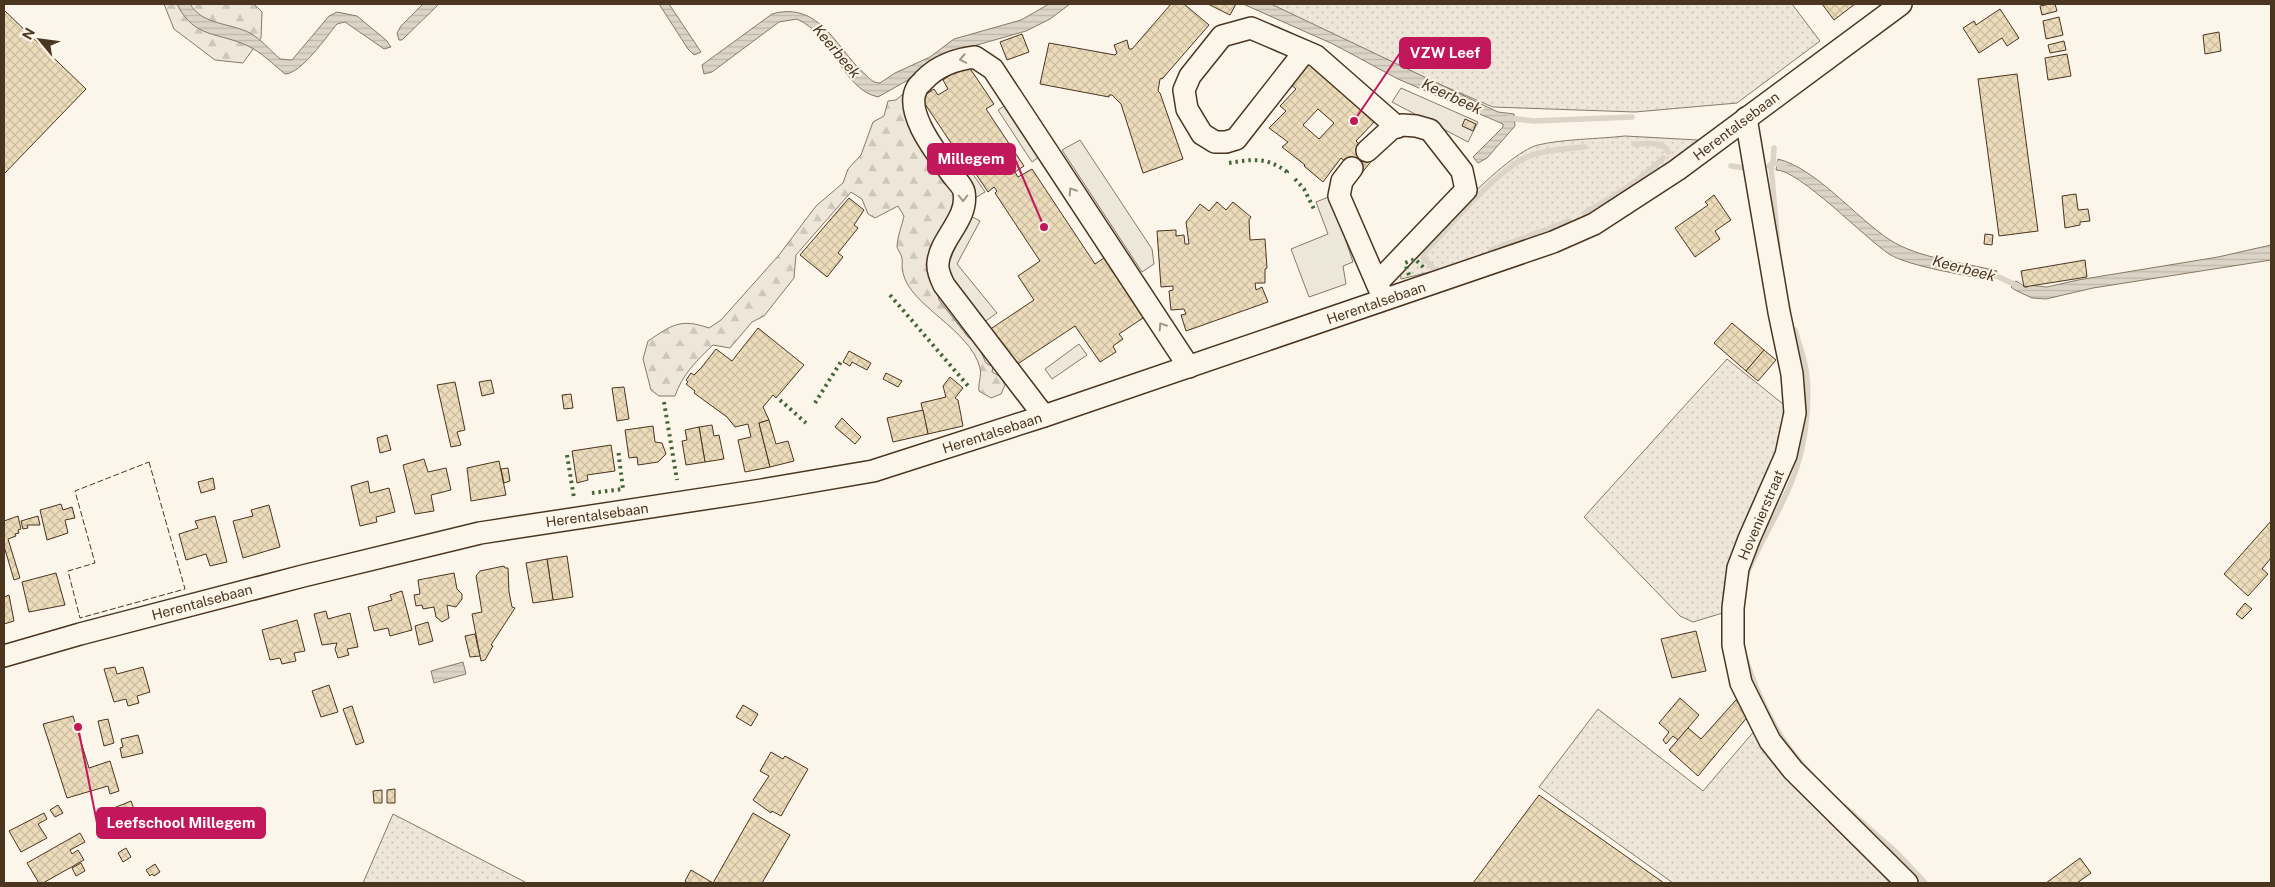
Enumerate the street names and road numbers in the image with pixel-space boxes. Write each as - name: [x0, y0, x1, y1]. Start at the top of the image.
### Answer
- street label: Herentalsebaan: [1690, 88, 1782, 164]
- street label: Herentalsebaan: [1324, 279, 1428, 327]
- street label: Herentalsebaan: [940, 409, 1044, 457]
- street label: Hovenierstraat: [1735, 468, 1787, 562]
- street label: Herentalsebaan: [545, 500, 649, 530]
- street label: Herentalsebaan: [150, 581, 254, 623]

